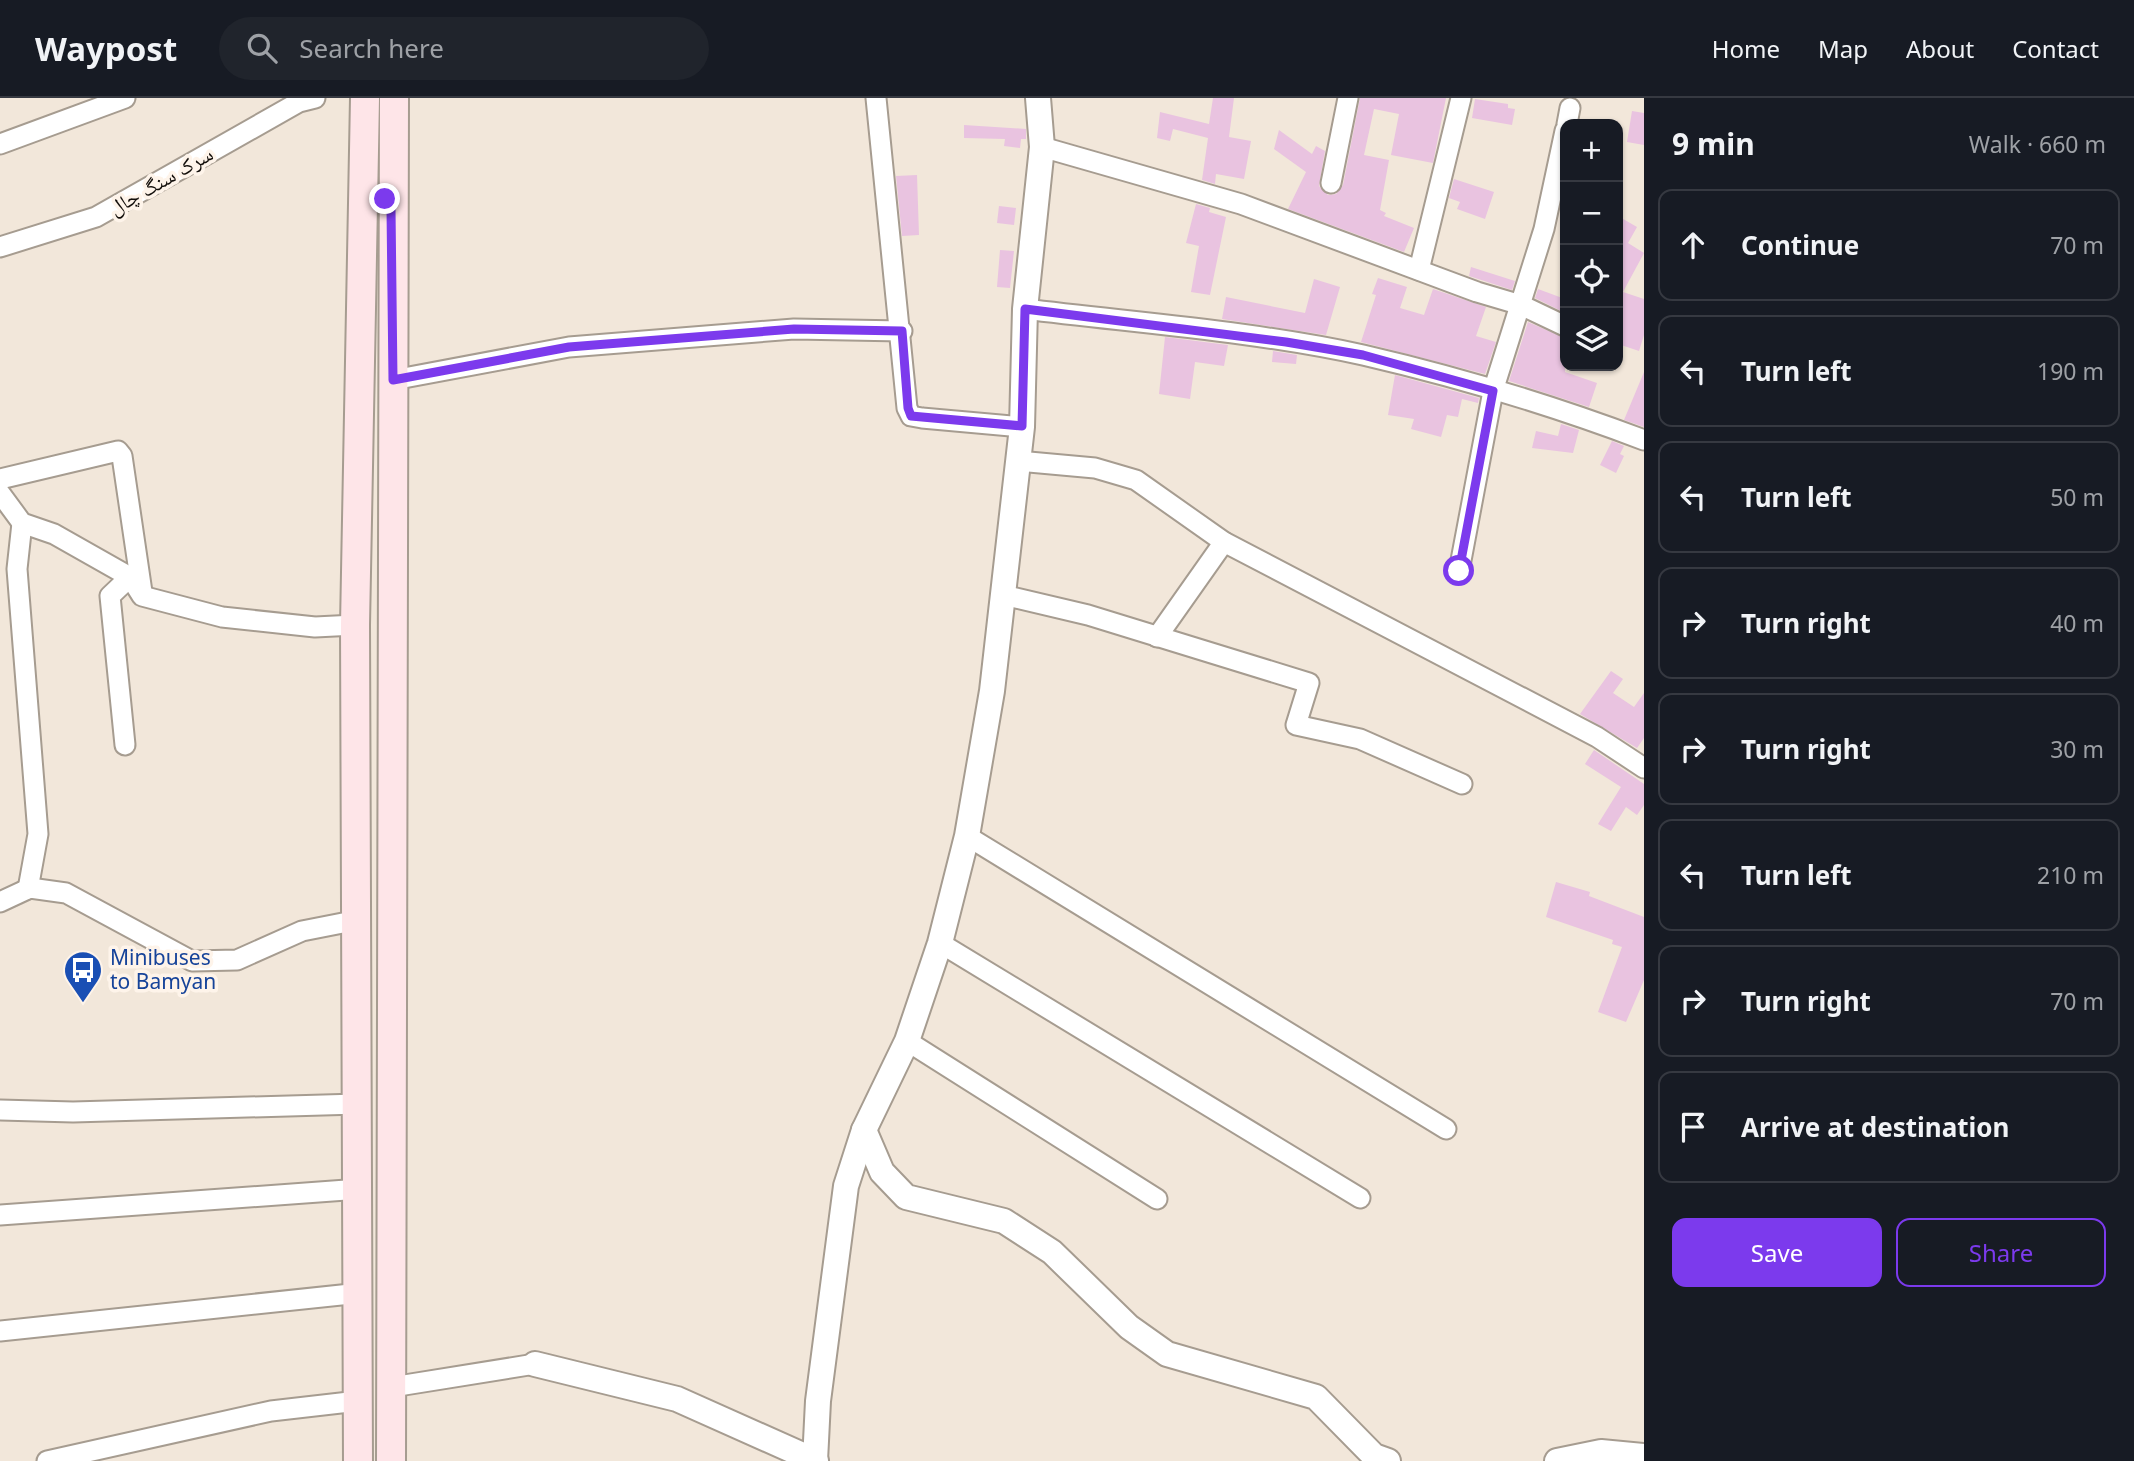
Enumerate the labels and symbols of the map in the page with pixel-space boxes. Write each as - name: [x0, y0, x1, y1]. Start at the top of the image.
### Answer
- street label: سرک سنگ چال: [103, 139, 218, 221]
- route end: [369, 183, 400, 214]
- route start: [1443, 555, 1474, 586]
- place label: Minibuses to Bamyan: [110, 943, 216, 995]
- bus stop icon: Minibuses to Bamyan: [62, 949, 104, 1004]

